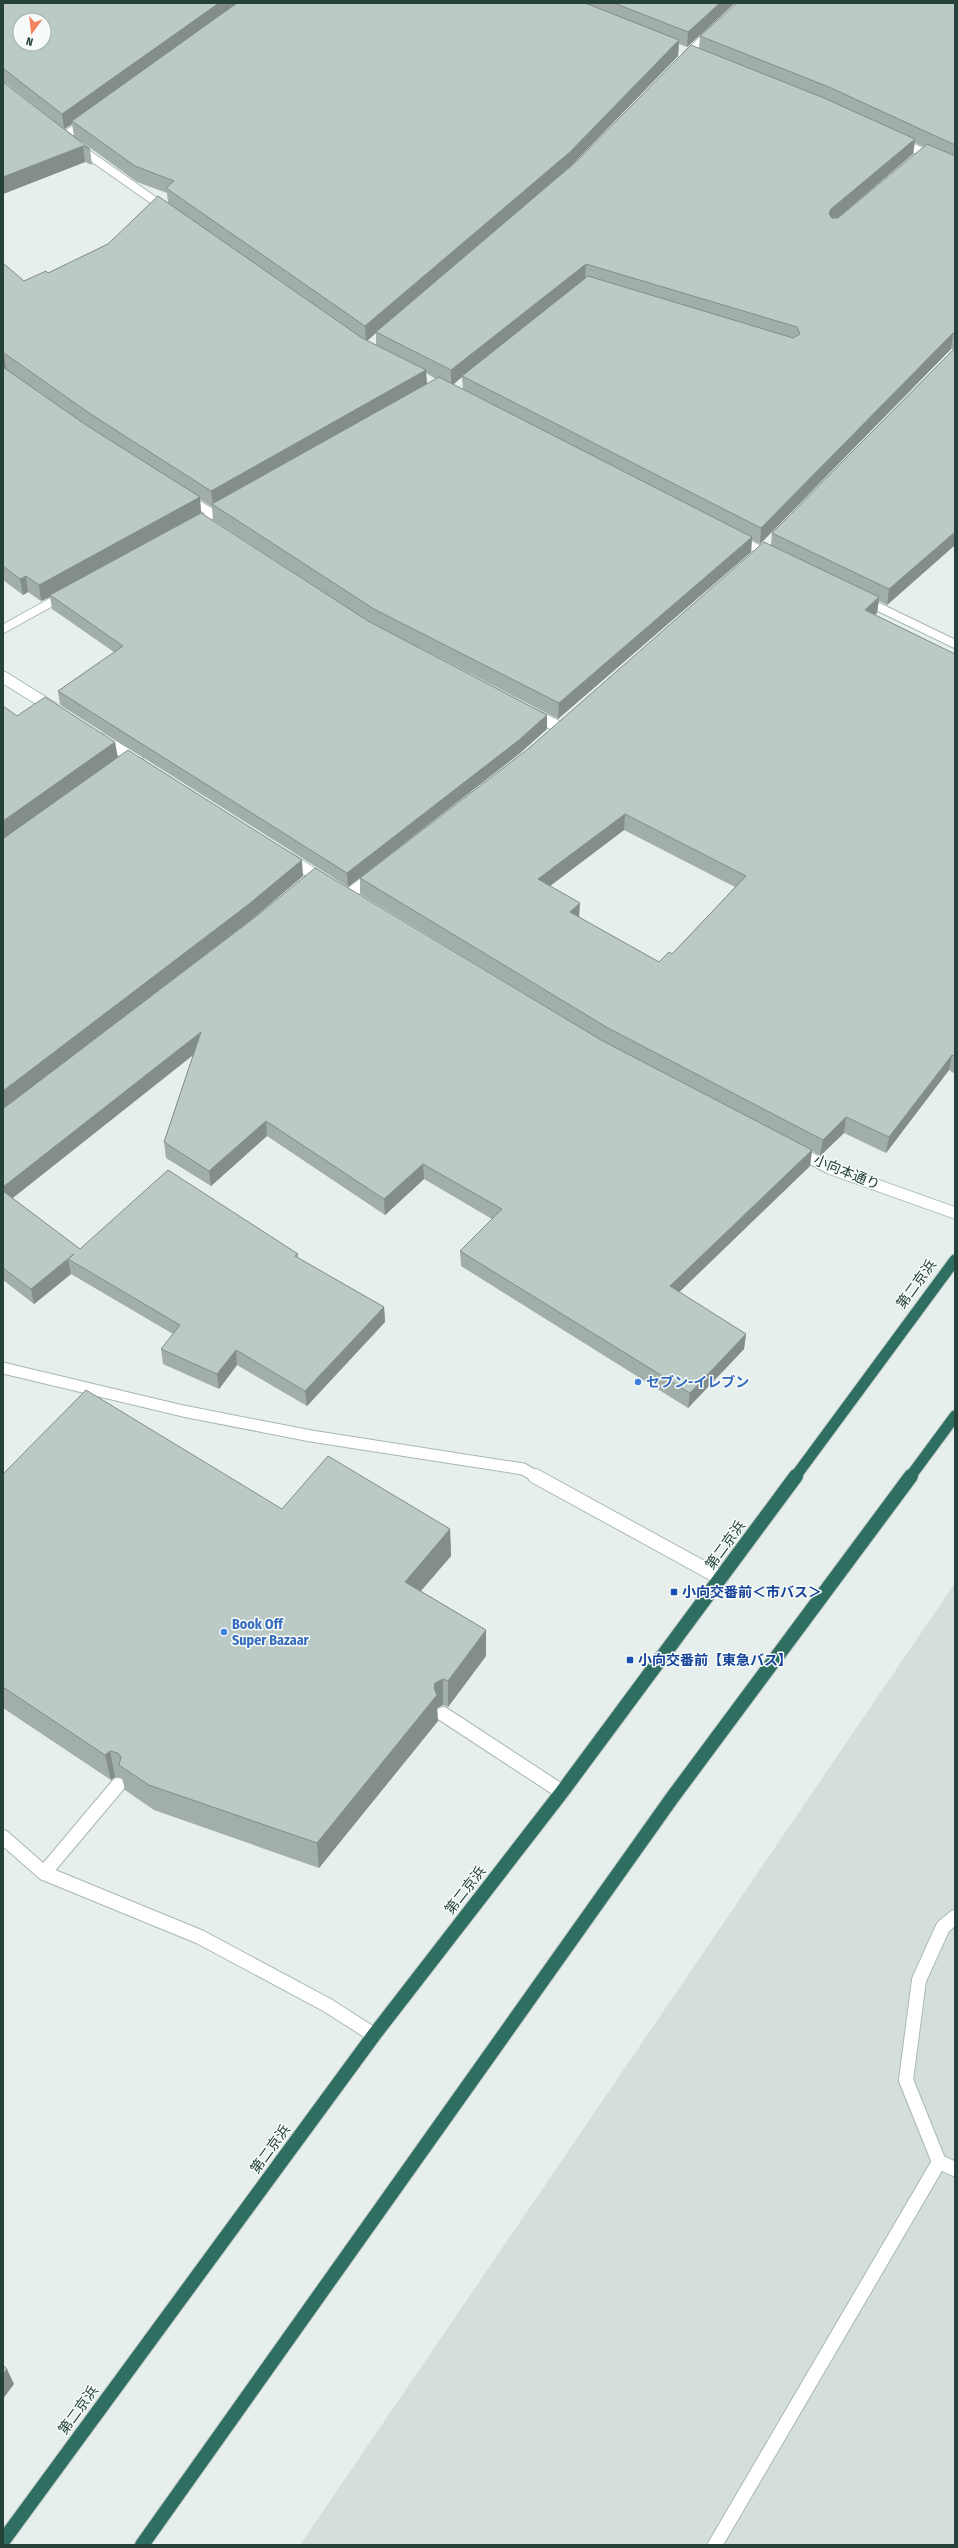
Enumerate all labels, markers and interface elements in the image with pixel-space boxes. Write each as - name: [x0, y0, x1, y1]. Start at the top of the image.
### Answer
- north arrow: [12, 12, 52, 52]
- text: N: [25, 34, 34, 48]
- street label: 小向本通り: [811, 1151, 882, 1193]
- street label: 第二京浜: [893, 1257, 940, 1312]
- place label: セブン-イレブン: [646, 1374, 749, 1391]
- marker: セブン-イレブン: [633, 1377, 643, 1387]
- street label: 第二京浜: [702, 1518, 749, 1573]
- place label: 小向交番前＜市バス＞: [682, 1584, 822, 1601]
- marker: 小向交番前＜市バス＞: [669, 1587, 679, 1597]
- place label: Book Off Super Bazaar: [232, 1616, 310, 1649]
- marker: Book Off Super Bazaar: [219, 1627, 229, 1637]
- place label: 小向交番前【東急バス】: [638, 1652, 792, 1669]
- marker: 小向交番前【東急バス】: [625, 1655, 635, 1665]
- street label: 第二京浜: [441, 1863, 489, 1918]
- street label: 第二京浜: [247, 2122, 294, 2177]
- street label: 第二京浜: [55, 2383, 102, 2438]

